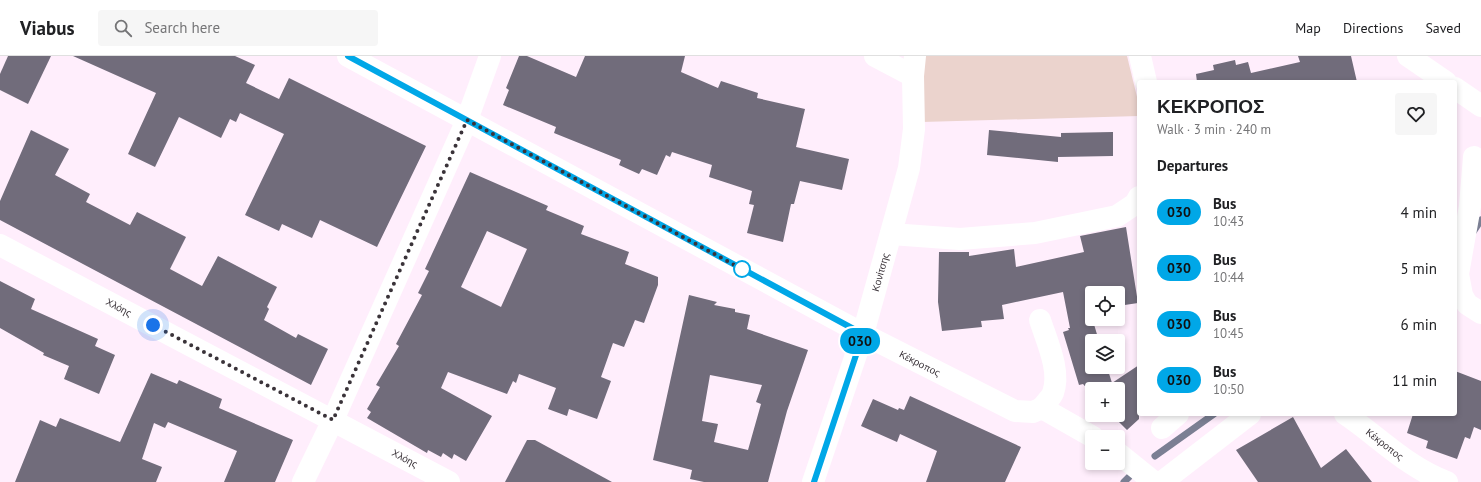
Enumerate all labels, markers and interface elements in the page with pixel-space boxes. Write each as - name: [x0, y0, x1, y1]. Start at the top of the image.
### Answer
- search box: [98, 10, 378, 46]
- text: Viabus: [20, 16, 74, 40]
- icon: search: [112, 17, 134, 39]
- text: Search here: [144, 18, 220, 37]
- text: Map: [1295, 19, 1321, 37]
- text: Directions: [1343, 19, 1403, 37]
- text: Saved: [1425, 19, 1461, 37]
- button: heart: [1395, 93, 1437, 135]
- text: ΚΕΚΡΟΠΟΣ: [1157, 94, 1264, 118]
- text: Walk · 3 min · 240 m: [1157, 121, 1271, 138]
- text: Departures: [1157, 156, 1228, 175]
- text: Bus: [1213, 194, 1236, 213]
- text: 030: [1167, 203, 1191, 221]
- text: 4 min: [1400, 203, 1437, 222]
- text: 10:43: [1213, 213, 1244, 230]
- text: Bus: [1213, 250, 1236, 269]
- street label: Κονίτσης: [869, 251, 892, 293]
- text: 030: [1167, 259, 1191, 277]
- text: 5 min: [1400, 259, 1437, 278]
- unlabelled marker: [733, 260, 751, 278]
- text: 10:44: [1213, 269, 1244, 286]
- map controls: [1085, 286, 1125, 470]
- button: locate: [1085, 286, 1125, 326]
- street label: Χλόης: [104, 295, 134, 320]
- text: Bus: [1213, 306, 1236, 325]
- your location: [143, 315, 163, 335]
- text: 030: [1167, 315, 1191, 333]
- text: 6 min: [1400, 315, 1437, 334]
- text: 10:45: [1213, 325, 1244, 342]
- line badge: 030: [837, 328, 883, 354]
- text: 030: [848, 332, 872, 350]
- button: layers: [1085, 334, 1125, 374]
- street label: Κέκροπος: [897, 348, 943, 379]
- text: Bus: [1213, 362, 1236, 381]
- text: 030: [1167, 371, 1191, 389]
- text: 11 min: [1392, 371, 1437, 390]
- text: 10:50: [1213, 381, 1244, 398]
- button: +: [1085, 382, 1125, 422]
- street label: Κέκροπος: [1363, 426, 1406, 463]
- button: −: [1085, 430, 1125, 470]
- street label: Χλόης: [390, 446, 420, 471]

